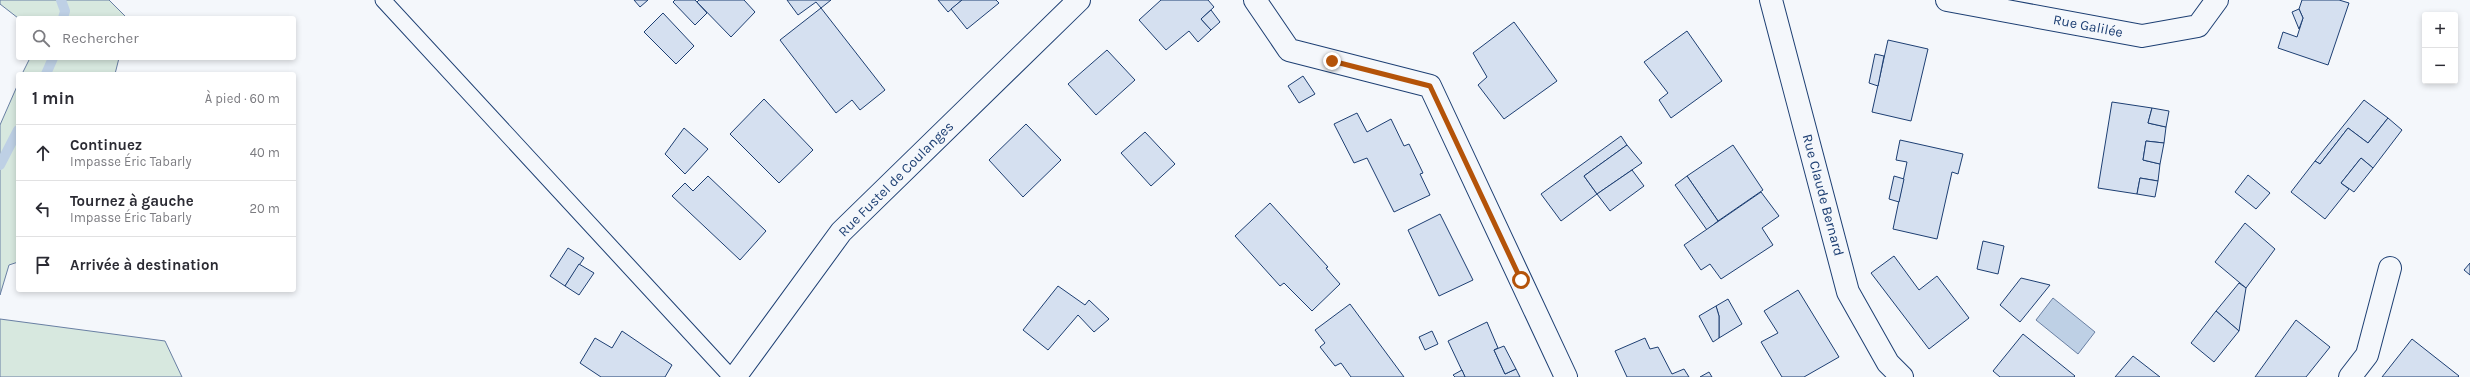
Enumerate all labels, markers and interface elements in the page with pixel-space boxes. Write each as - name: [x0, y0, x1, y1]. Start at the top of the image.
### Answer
- street label: Rue Galilée: [2052, 11, 2124, 41]
- map controls: [2422, 12, 2458, 84]
- button: +: [2422, 12, 2458, 48]
- search box: [16, 16, 296, 60]
- icon: search: [30, 27, 52, 49]
- text: Rechercher: [62, 29, 139, 47]
- button: −: [2422, 48, 2458, 84]
- route end: [1323, 52, 1341, 70]
- text: 1 min: [32, 88, 75, 108]
- text: À pied · 60 m: [205, 91, 280, 106]
- street label: Rue Fustel de Coulanges: [835, 118, 957, 240]
- street label: Rue Claude Bernard: [1799, 132, 1847, 258]
- text: Continuez: [70, 136, 142, 154]
- icon: ahead: [32, 142, 54, 164]
- text: 40 m: [250, 145, 280, 160]
- text: Impasse Éric Tabarly: [70, 154, 191, 169]
- text: Tournez à gauche: [70, 192, 194, 210]
- icon: left: [32, 198, 54, 220]
- text: 20 m: [250, 201, 280, 216]
- text: Impasse Éric Tabarly: [70, 210, 191, 225]
- icon: arrive: [32, 254, 54, 276]
- text: Arrivée à destination: [70, 256, 219, 274]
- route start: [1512, 271, 1530, 289]

